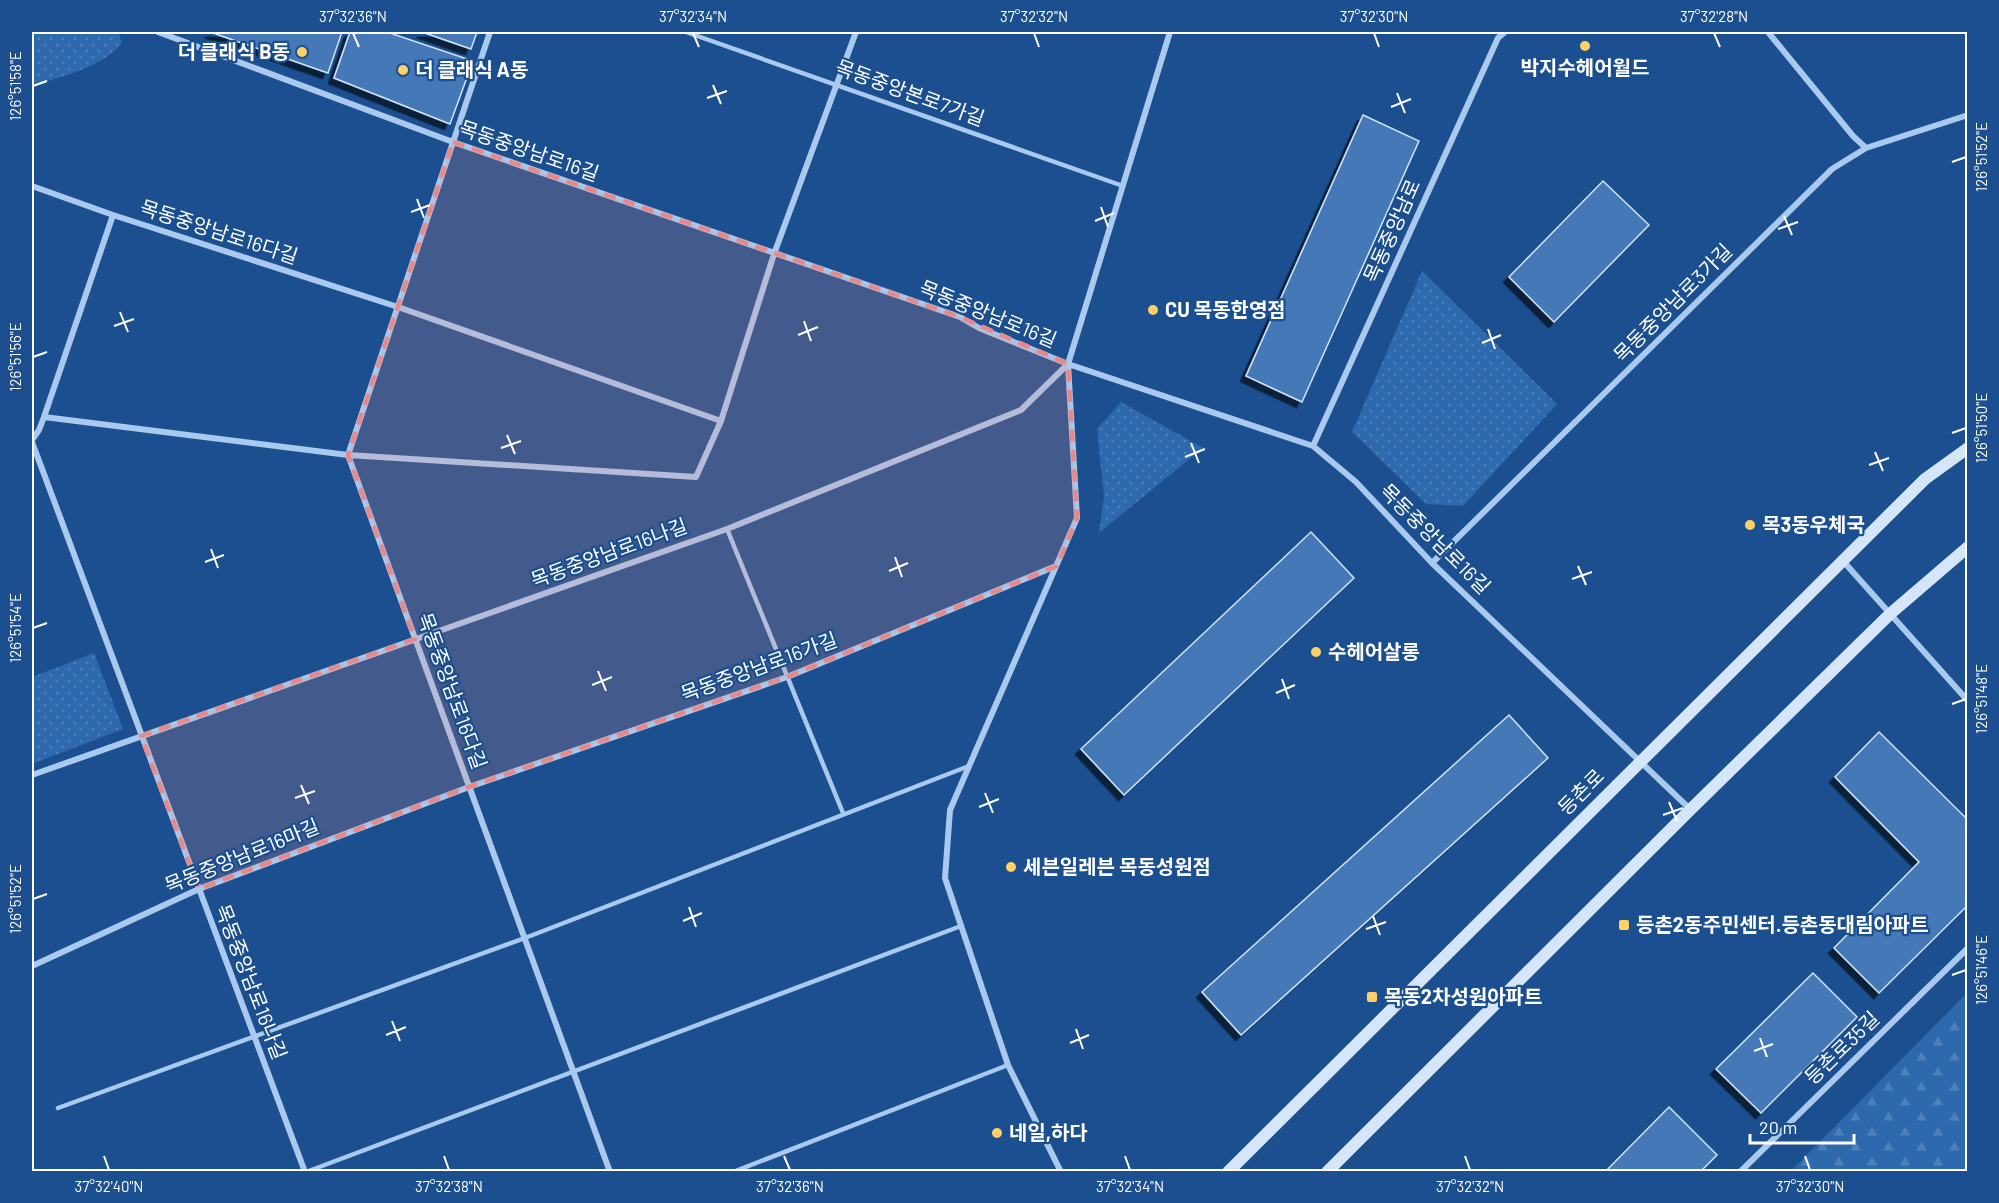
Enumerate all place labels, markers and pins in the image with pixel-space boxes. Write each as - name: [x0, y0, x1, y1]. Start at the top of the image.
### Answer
- place label: 더 클래식 B동: [178, 39, 290, 63]
- marker: 박지수헤어월드: [1578, 39, 1592, 53]
- marker: 더 클래식 B동: [295, 45, 309, 59]
- place label: 박지수헤어월드: [1521, 55, 1649, 79]
- place label: 더 클래식 A동: [415, 57, 528, 81]
- marker: 더 클래식 A동: [396, 63, 410, 77]
- place label: CU 목동한영점: [1165, 297, 1286, 321]
- marker: CU 목동한영점: [1146, 303, 1160, 317]
- place label: 목3동우체국: [1762, 512, 1865, 536]
- marker: 목3동우체국: [1743, 518, 1757, 532]
- place label: 수헤어살롱: [1328, 639, 1420, 663]
- marker: 수헤어살롱: [1309, 645, 1323, 659]
- place label: 세븐일레븐 목동성원점: [1023, 854, 1211, 878]
- marker: 세븐일레븐 목동성원점: [1004, 860, 1018, 874]
- place label: 등촌2동주민센터.등촌동대림아파트: [1636, 912, 1929, 936]
- marker: 등촌2동주민센터.등촌동대림아파트: [1617, 918, 1631, 932]
- place label: 목동2차성원아파트: [1384, 984, 1542, 1008]
- marker: 목동2차성원아파트: [1365, 990, 1379, 1004]
- place label: 네일,하다: [1009, 1120, 1088, 1144]
- marker: 네일,하다: [990, 1126, 1004, 1140]

